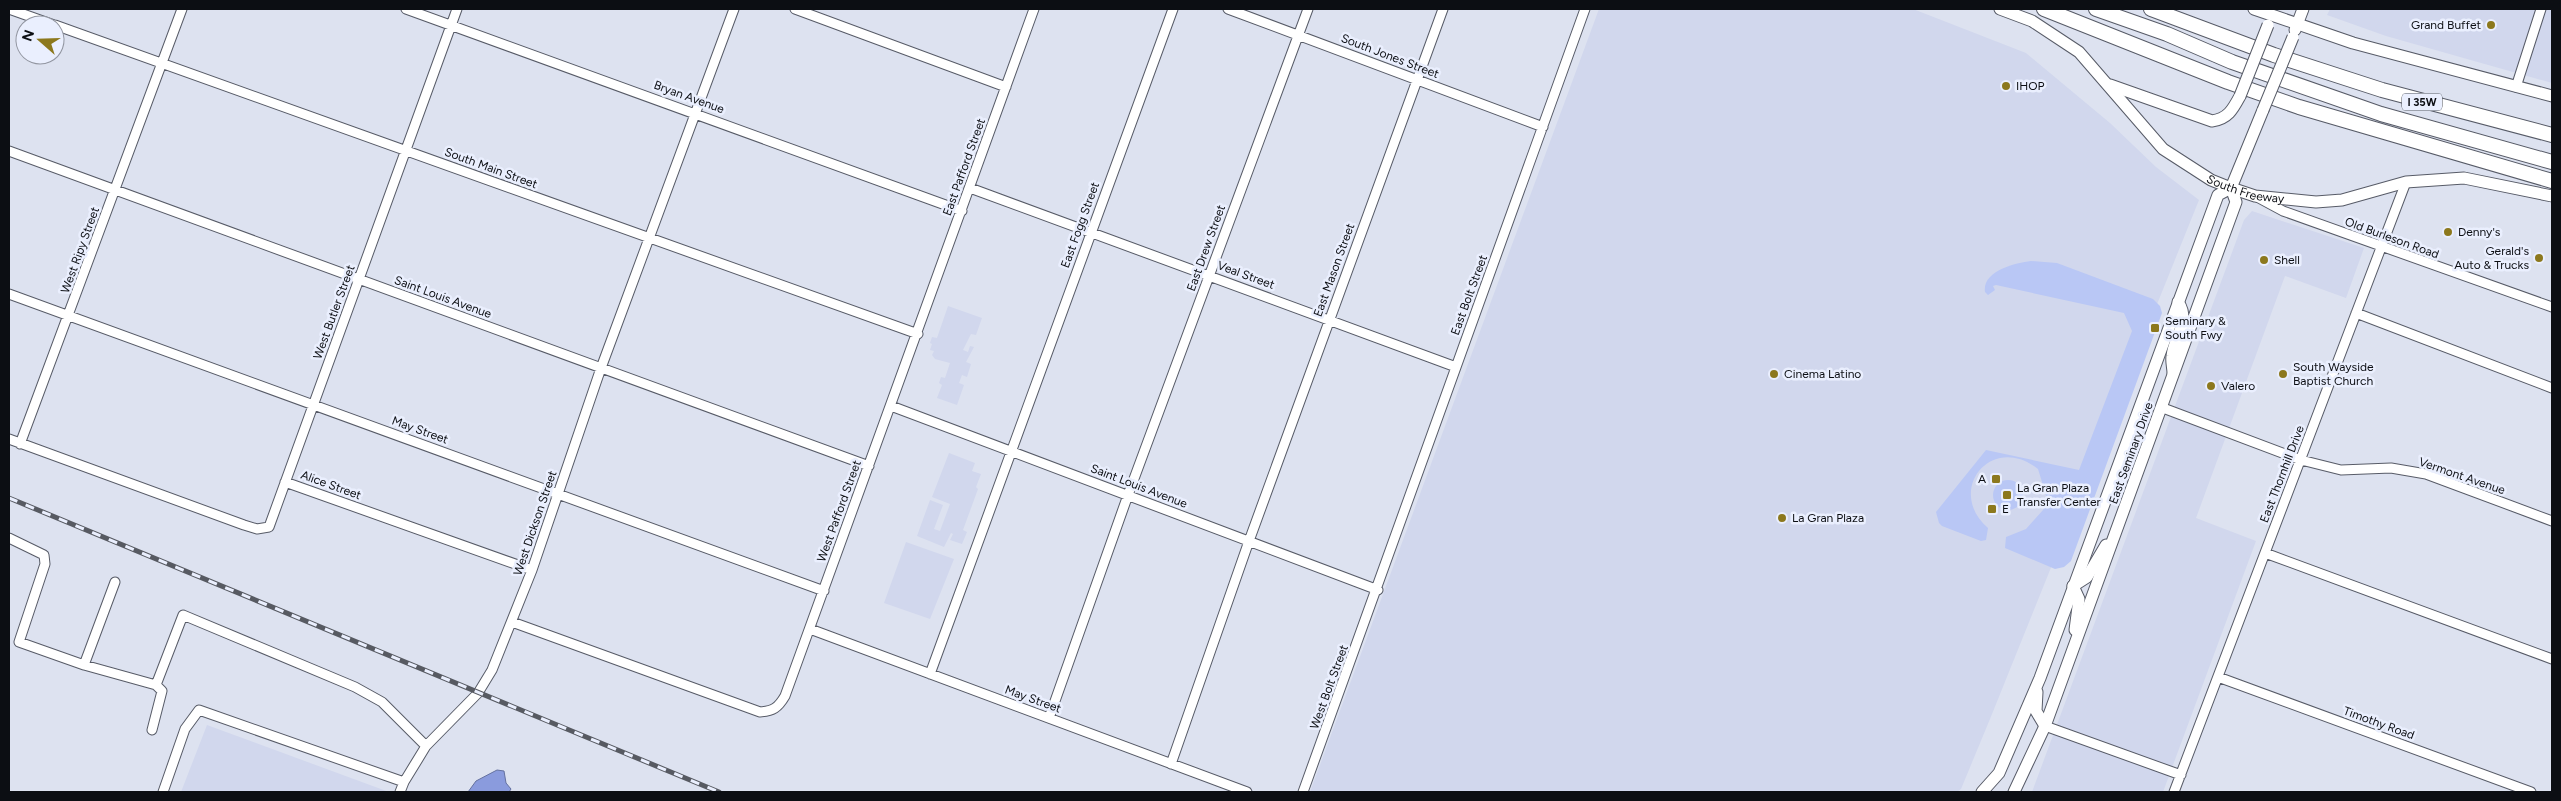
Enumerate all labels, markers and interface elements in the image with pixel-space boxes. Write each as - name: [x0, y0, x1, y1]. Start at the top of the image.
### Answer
- north arrow: [15, 15, 65, 65]
- place label: Grand Buffet: [2411, 18, 2481, 32]
- marker: Grand Buffet: [2485, 19, 2497, 31]
- text: N: [18, 28, 38, 44]
- street label: South Jones Street: [1339, 31, 1441, 81]
- street label: Bryan Avenue: [652, 78, 727, 116]
- place label: IHOP: [2016, 79, 2045, 93]
- marker: IHOP: [2000, 80, 2012, 92]
- road number: I 35W: [2402, 94, 2442, 110]
- street label: East Pafford Street: [940, 116, 988, 218]
- street label: South Main Street: [443, 145, 540, 191]
- street label: South Freeway: [2204, 172, 2286, 206]
- street label: East Fogg Street: [1058, 180, 1102, 270]
- street label: East Drew Street: [1184, 202, 1228, 293]
- street label: West Ripy Street: [58, 205, 102, 295]
- street label: Old Burleson Road: [2343, 214, 2441, 262]
- street label: East Mason Street: [1311, 221, 1358, 319]
- place label: Denny's: [2458, 225, 2501, 239]
- marker: Denny's: [2442, 226, 2454, 238]
- place label: Gerald's Auto & Trucks: [2454, 244, 2529, 272]
- marker: Gerald's Auto & Trucks: [2533, 252, 2545, 264]
- street label: East Bolt Street: [1448, 253, 1490, 337]
- place label: Shell: [2274, 253, 2300, 267]
- marker: Shell: [2258, 254, 2270, 266]
- street label: Veal Street: [1216, 258, 1277, 292]
- street label: West Butler Street: [310, 263, 358, 361]
- street label: Saint Louis Avenue: [393, 273, 494, 321]
- place label: Seminary & South Fwy: [2165, 314, 2226, 342]
- marker: Seminary & South Fwy: [2149, 322, 2161, 334]
- place label: South Wayside Baptist Church: [2293, 360, 2374, 388]
- place label: Cinema Latino: [1784, 367, 1861, 381]
- marker: Cinema Latino: [1768, 368, 1780, 380]
- marker: South Wayside Baptist Church: [2277, 368, 2289, 380]
- place label: Valero: [2221, 379, 2255, 393]
- marker: Valero: [2205, 380, 2217, 392]
- street label: East Seminary Drive: [2106, 400, 2156, 506]
- street label: May Street: [390, 413, 451, 447]
- street label: East Thornhill Drive: [2257, 423, 2307, 525]
- street label: Vermont Avenue: [2417, 455, 2507, 497]
- street label: West Pafford Street: [814, 458, 864, 564]
- street label: Saint Louis Avenue: [1089, 461, 1190, 511]
- street label: Alice Street: [299, 468, 363, 503]
- street label: West Dickson Street: [511, 468, 560, 577]
- place label: A: [1978, 472, 1986, 486]
- marker: A: [1990, 473, 2002, 485]
- place label: La Gran Plaza Transfer Center: [2017, 481, 2101, 509]
- marker: La Gran Plaza Transfer Center: [2001, 489, 2013, 501]
- place label: E: [2002, 502, 2009, 516]
- marker: E: [1986, 503, 1998, 515]
- place label: La Gran Plaza: [1792, 511, 1864, 525]
- marker: La Gran Plaza: [1776, 512, 1788, 524]
- street label: West Bolt Street: [1307, 642, 1351, 731]
- street label: May Street: [1003, 682, 1064, 716]
- street label: Timothy Road: [2342, 704, 2416, 742]

